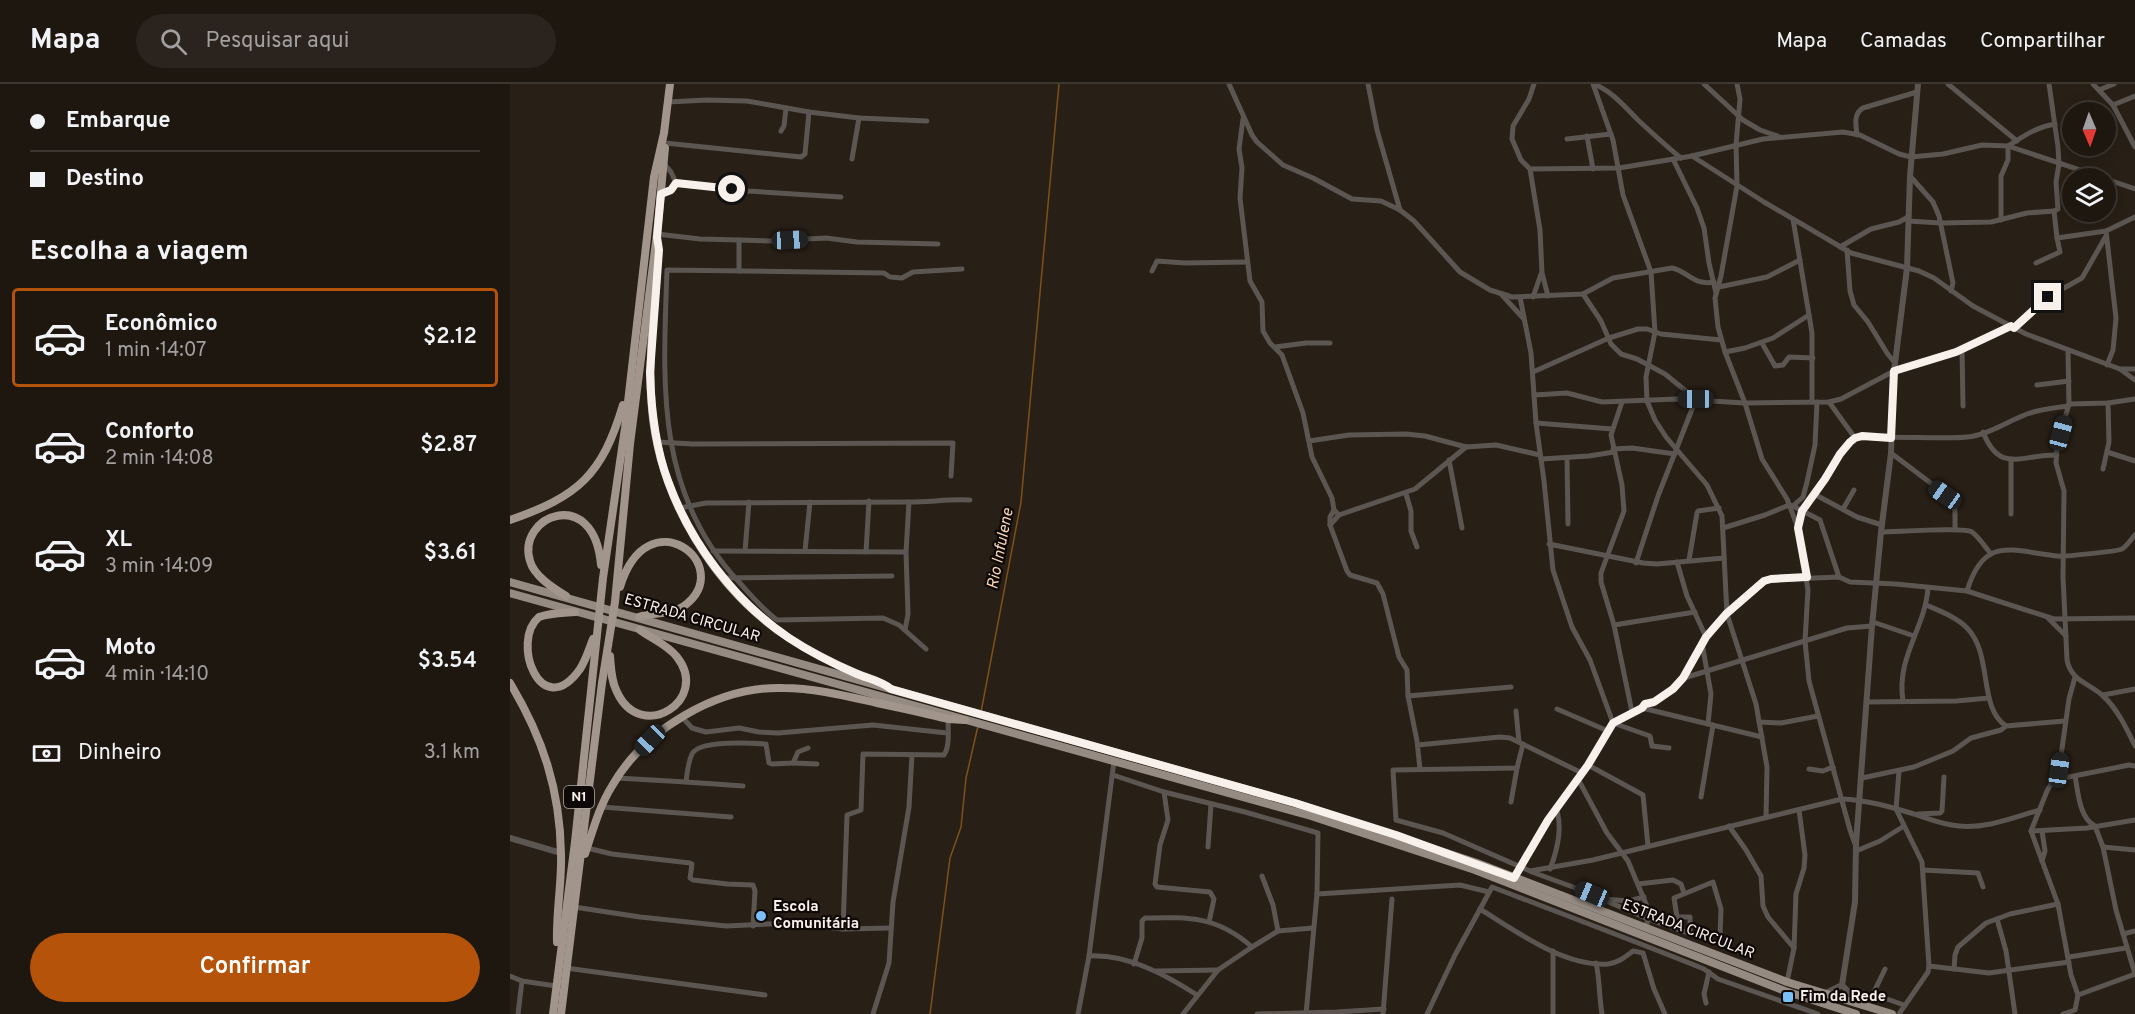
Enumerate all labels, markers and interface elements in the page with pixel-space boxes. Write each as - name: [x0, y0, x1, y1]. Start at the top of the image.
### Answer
- search box: [136, 14, 556, 68]
- text: Mapa: [30, 23, 100, 59]
- icon: search: [157, 25, 190, 58]
- text: Pesquisar aqui: [205, 28, 349, 55]
- text: Mapa: [1776, 28, 1827, 55]
- text: Camadas: [1860, 28, 1947, 55]
- text: Compartilhar: [1980, 28, 2105, 55]
- north arrow: [2062, 102, 2116, 156]
- map controls: [2062, 102, 2116, 222]
- text: Embarque: [66, 108, 170, 135]
- text: Destino: [66, 166, 144, 193]
- button: layers: [2062, 168, 2116, 222]
- route start: [718, 175, 745, 202]
- car: [772, 230, 808, 250]
- text: Escolha a viagem: [30, 235, 249, 269]
- route end: [2034, 283, 2061, 310]
- icon: car: [33, 311, 87, 365]
- text: Econômico: [105, 311, 218, 338]
- text: $2.12: [423, 324, 477, 351]
- text: 1 min · 14:07: [105, 338, 207, 364]
- car: [1678, 390, 1714, 408]
- car: [2048, 413, 2074, 453]
- icon: car: [33, 419, 87, 473]
- text: Conforto: [105, 419, 194, 446]
- text: $2.87: [420, 432, 477, 459]
- text: 2 min · 14:08: [105, 446, 214, 472]
- car: [1925, 477, 1965, 513]
- water label: Rio Infulene: [983, 506, 1019, 591]
- icon: car: [33, 527, 87, 581]
- text: XL: [105, 527, 132, 554]
- text: $3.61: [424, 540, 477, 567]
- text: 3 min · 14:09: [105, 554, 213, 580]
- street label: ESTRADA CIRCULAR: [622, 591, 762, 647]
- icon: car: [33, 635, 87, 689]
- text: Moto: [105, 635, 156, 662]
- text: $3.54: [418, 648, 477, 675]
- text: 4 min · 14:10: [105, 662, 209, 688]
- car: [631, 721, 669, 759]
- icon: cash: [30, 737, 63, 770]
- text: Dinheiro: [78, 740, 161, 767]
- text: 3.1 km: [424, 740, 480, 766]
- car: [2048, 751, 2070, 789]
- road number: N1: [564, 786, 594, 808]
- car: [1572, 879, 1612, 909]
- street label: ESTRADA CIRCULAR: [1619, 896, 1757, 964]
- place label: Escola Comunitária: [773, 898, 859, 934]
- marker: Escola Comunitária: [754, 909, 768, 923]
- button: Confirmar: [30, 933, 480, 1002]
- place label: Fim da Rede: [1800, 988, 1886, 1007]
- marker: Fim da Rede: [1781, 990, 1795, 1004]

